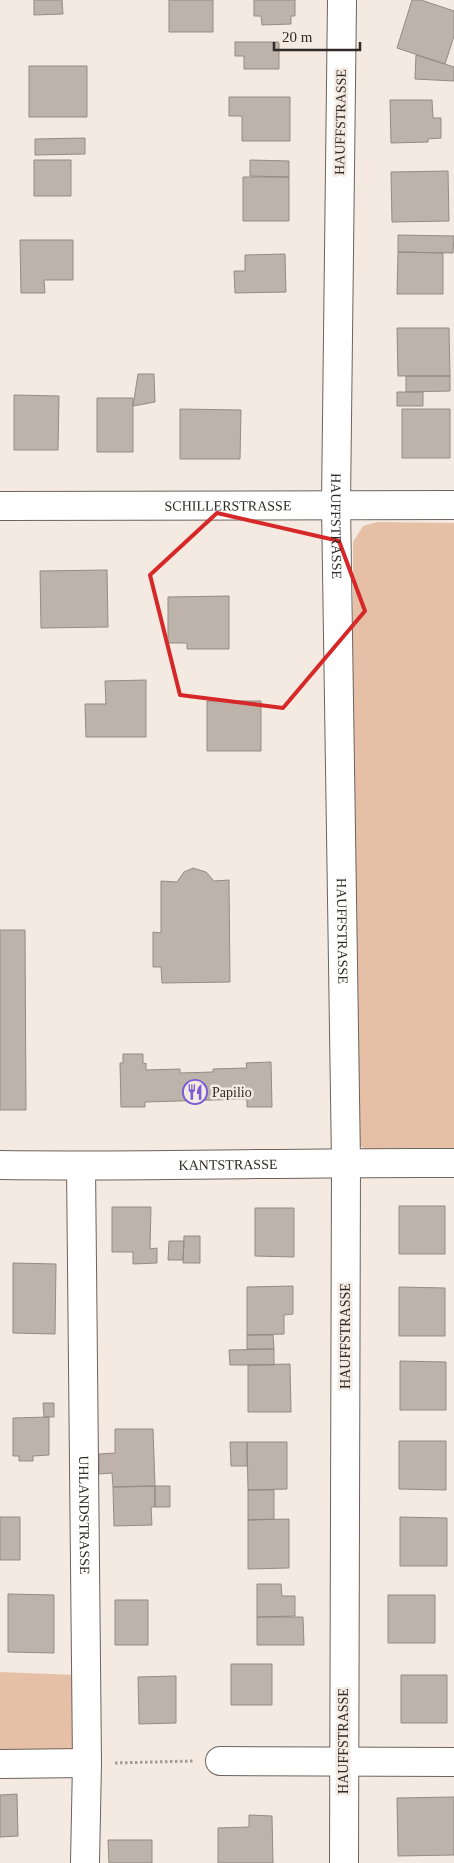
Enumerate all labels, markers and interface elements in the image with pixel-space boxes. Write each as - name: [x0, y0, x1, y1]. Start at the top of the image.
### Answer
- scale bar: [274, 20, 360, 52]
- text: 20 m: [282, 29, 313, 45]
- street label: HAUFFSTRASSE: [332, 69, 349, 175]
- street label: HAUFFSTRASSE: [328, 473, 344, 579]
- street label: SCHILLERSTRASSE: [165, 498, 291, 514]
- street label: HAUFFSTRASSE: [334, 878, 350, 984]
- restaurant icon: Papilio: [182, 1079, 208, 1105]
- place label: Papilio: [212, 1085, 252, 1100]
- street label: KANTSTRASSE: [178, 1157, 278, 1173]
- street label: HAUFFSTRASSE: [338, 1283, 353, 1389]
- street label: UHLANDSTRASSE: [76, 1455, 92, 1575]
- street label: HAUFFSTRASSE: [336, 1688, 351, 1794]

